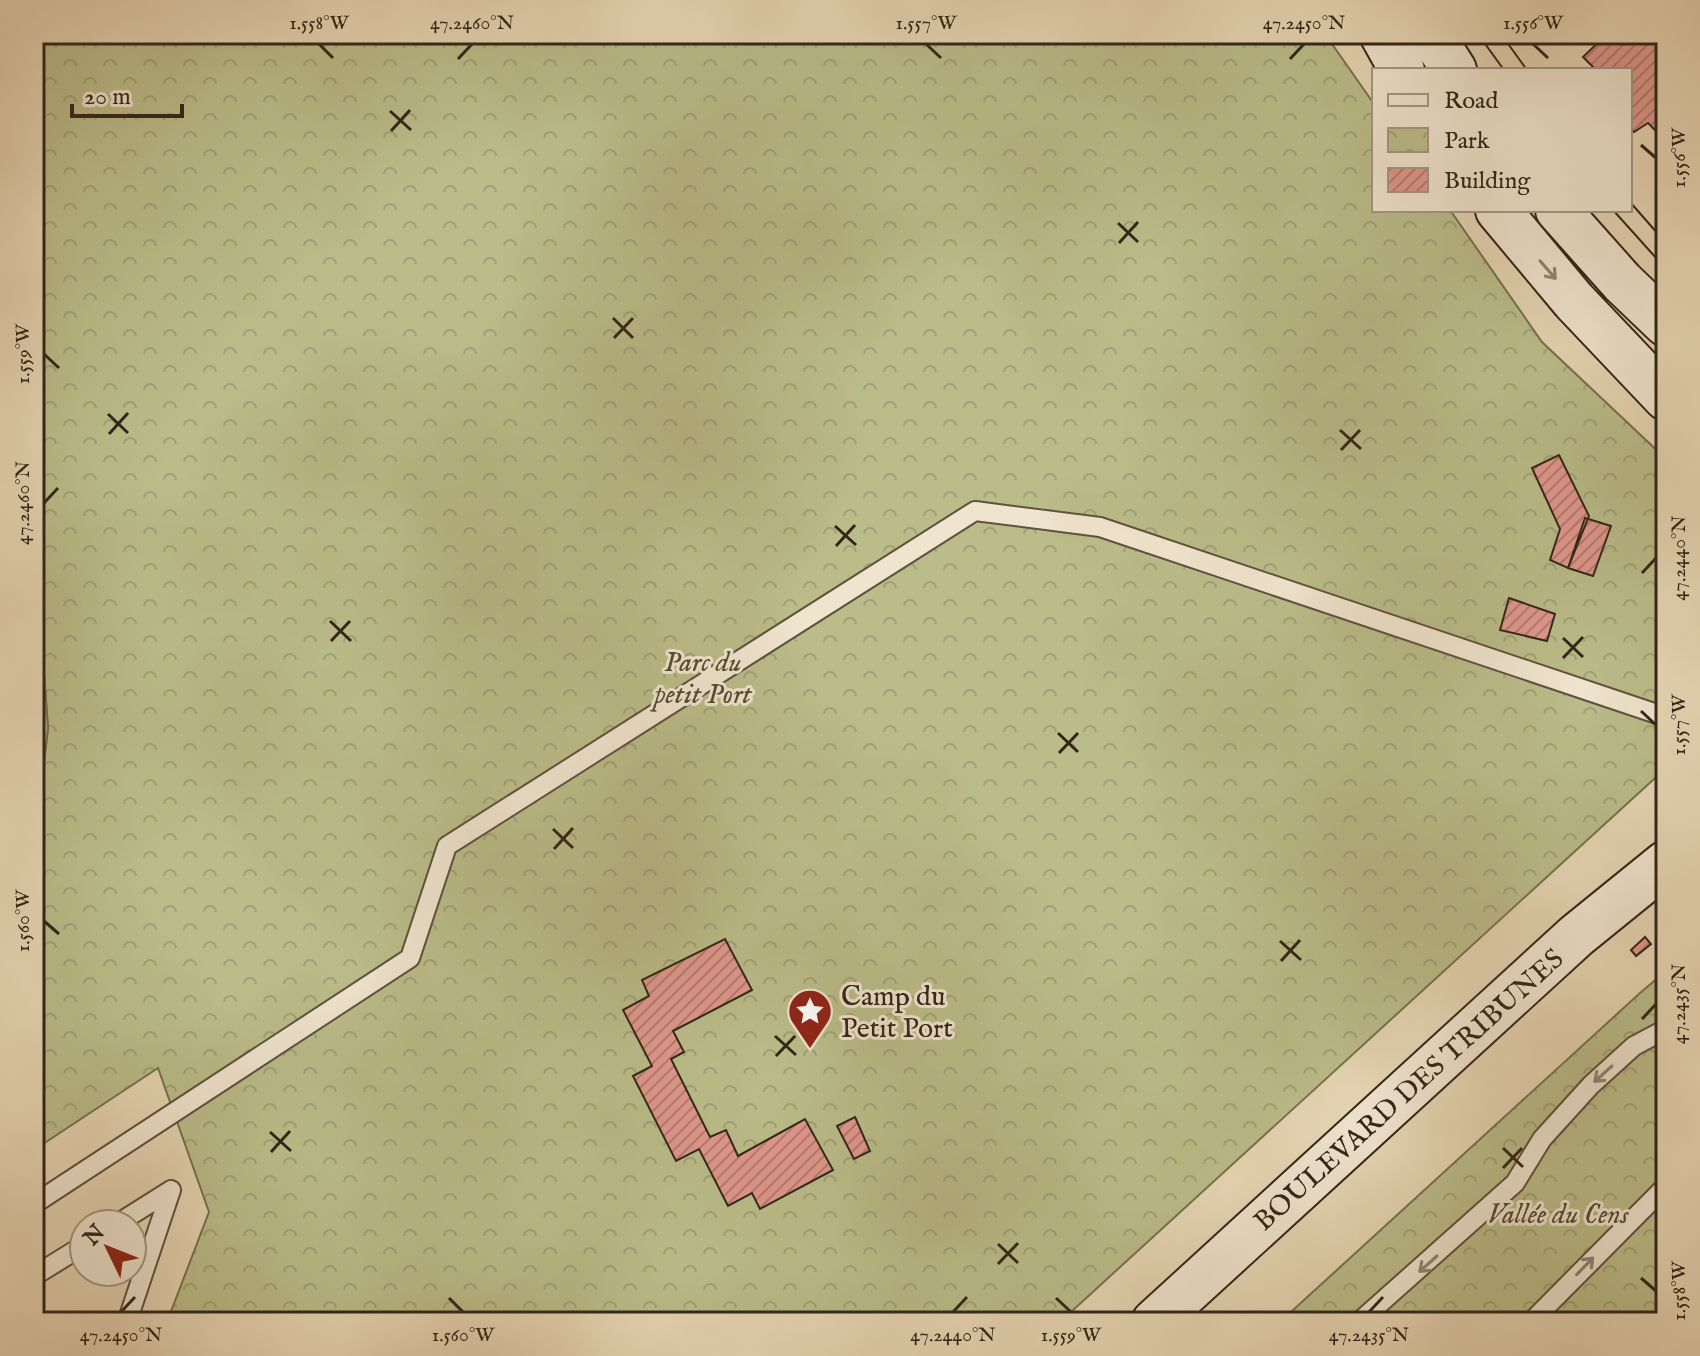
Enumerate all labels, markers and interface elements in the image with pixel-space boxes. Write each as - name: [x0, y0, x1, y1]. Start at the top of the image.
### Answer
- text: 1.558°W: [289, 11, 350, 36]
- text: 47.2460°N: [430, 11, 514, 36]
- text: 1.557°W: [896, 11, 957, 36]
- text: 47.2450°N: [1263, 11, 1345, 36]
- text: 1.556°W: [1503, 11, 1564, 36]
- scale bar: [72, 68, 182, 118]
- legend: [1372, 68, 1632, 212]
- text: 20 m: [84, 82, 131, 113]
- text: Road: [1444, 86, 1498, 117]
- text: Park: [1444, 126, 1490, 157]
- text: 1.556°W: [1667, 127, 1692, 188]
- text: Building: [1444, 166, 1531, 197]
- one-way arrow: [1539, 260, 1557, 280]
- text: 1.559°W: [11, 323, 36, 384]
- text: 47.2460°N: [11, 461, 36, 545]
- text: 47.2440°N: [1667, 515, 1692, 601]
- park label: Parc du petit Port: [649, 646, 752, 713]
- text: 1.557°W: [1667, 694, 1692, 756]
- text: 1.560°W: [11, 889, 36, 952]
- street label: BOULEVARD DES TRIBUNES: [1247, 942, 1572, 1239]
- text: 47.2435°N: [1667, 964, 1692, 1044]
- place label: Camp du Petit Port: [841, 980, 953, 1047]
- place icon: Camp du Petit Port: [786, 987, 834, 1050]
- one-way arrow: [1593, 1064, 1613, 1083]
- park label: Vallée du Cens: [1487, 1198, 1630, 1233]
- north arrow: [68, 1208, 148, 1288]
- text: N: [77, 1219, 112, 1253]
- one-way arrow: [1418, 1254, 1438, 1272]
- one-way arrow: [1575, 1257, 1594, 1276]
- text: 1.558°W: [1667, 1260, 1692, 1321]
- text: 47.2450°N: [80, 1323, 162, 1348]
- text: 1.560°W: [432, 1323, 495, 1348]
- text: 47.2440°N: [910, 1323, 996, 1348]
- text: 1.559°W: [1041, 1323, 1102, 1348]
- text: 47.2435°N: [1329, 1323, 1409, 1348]

